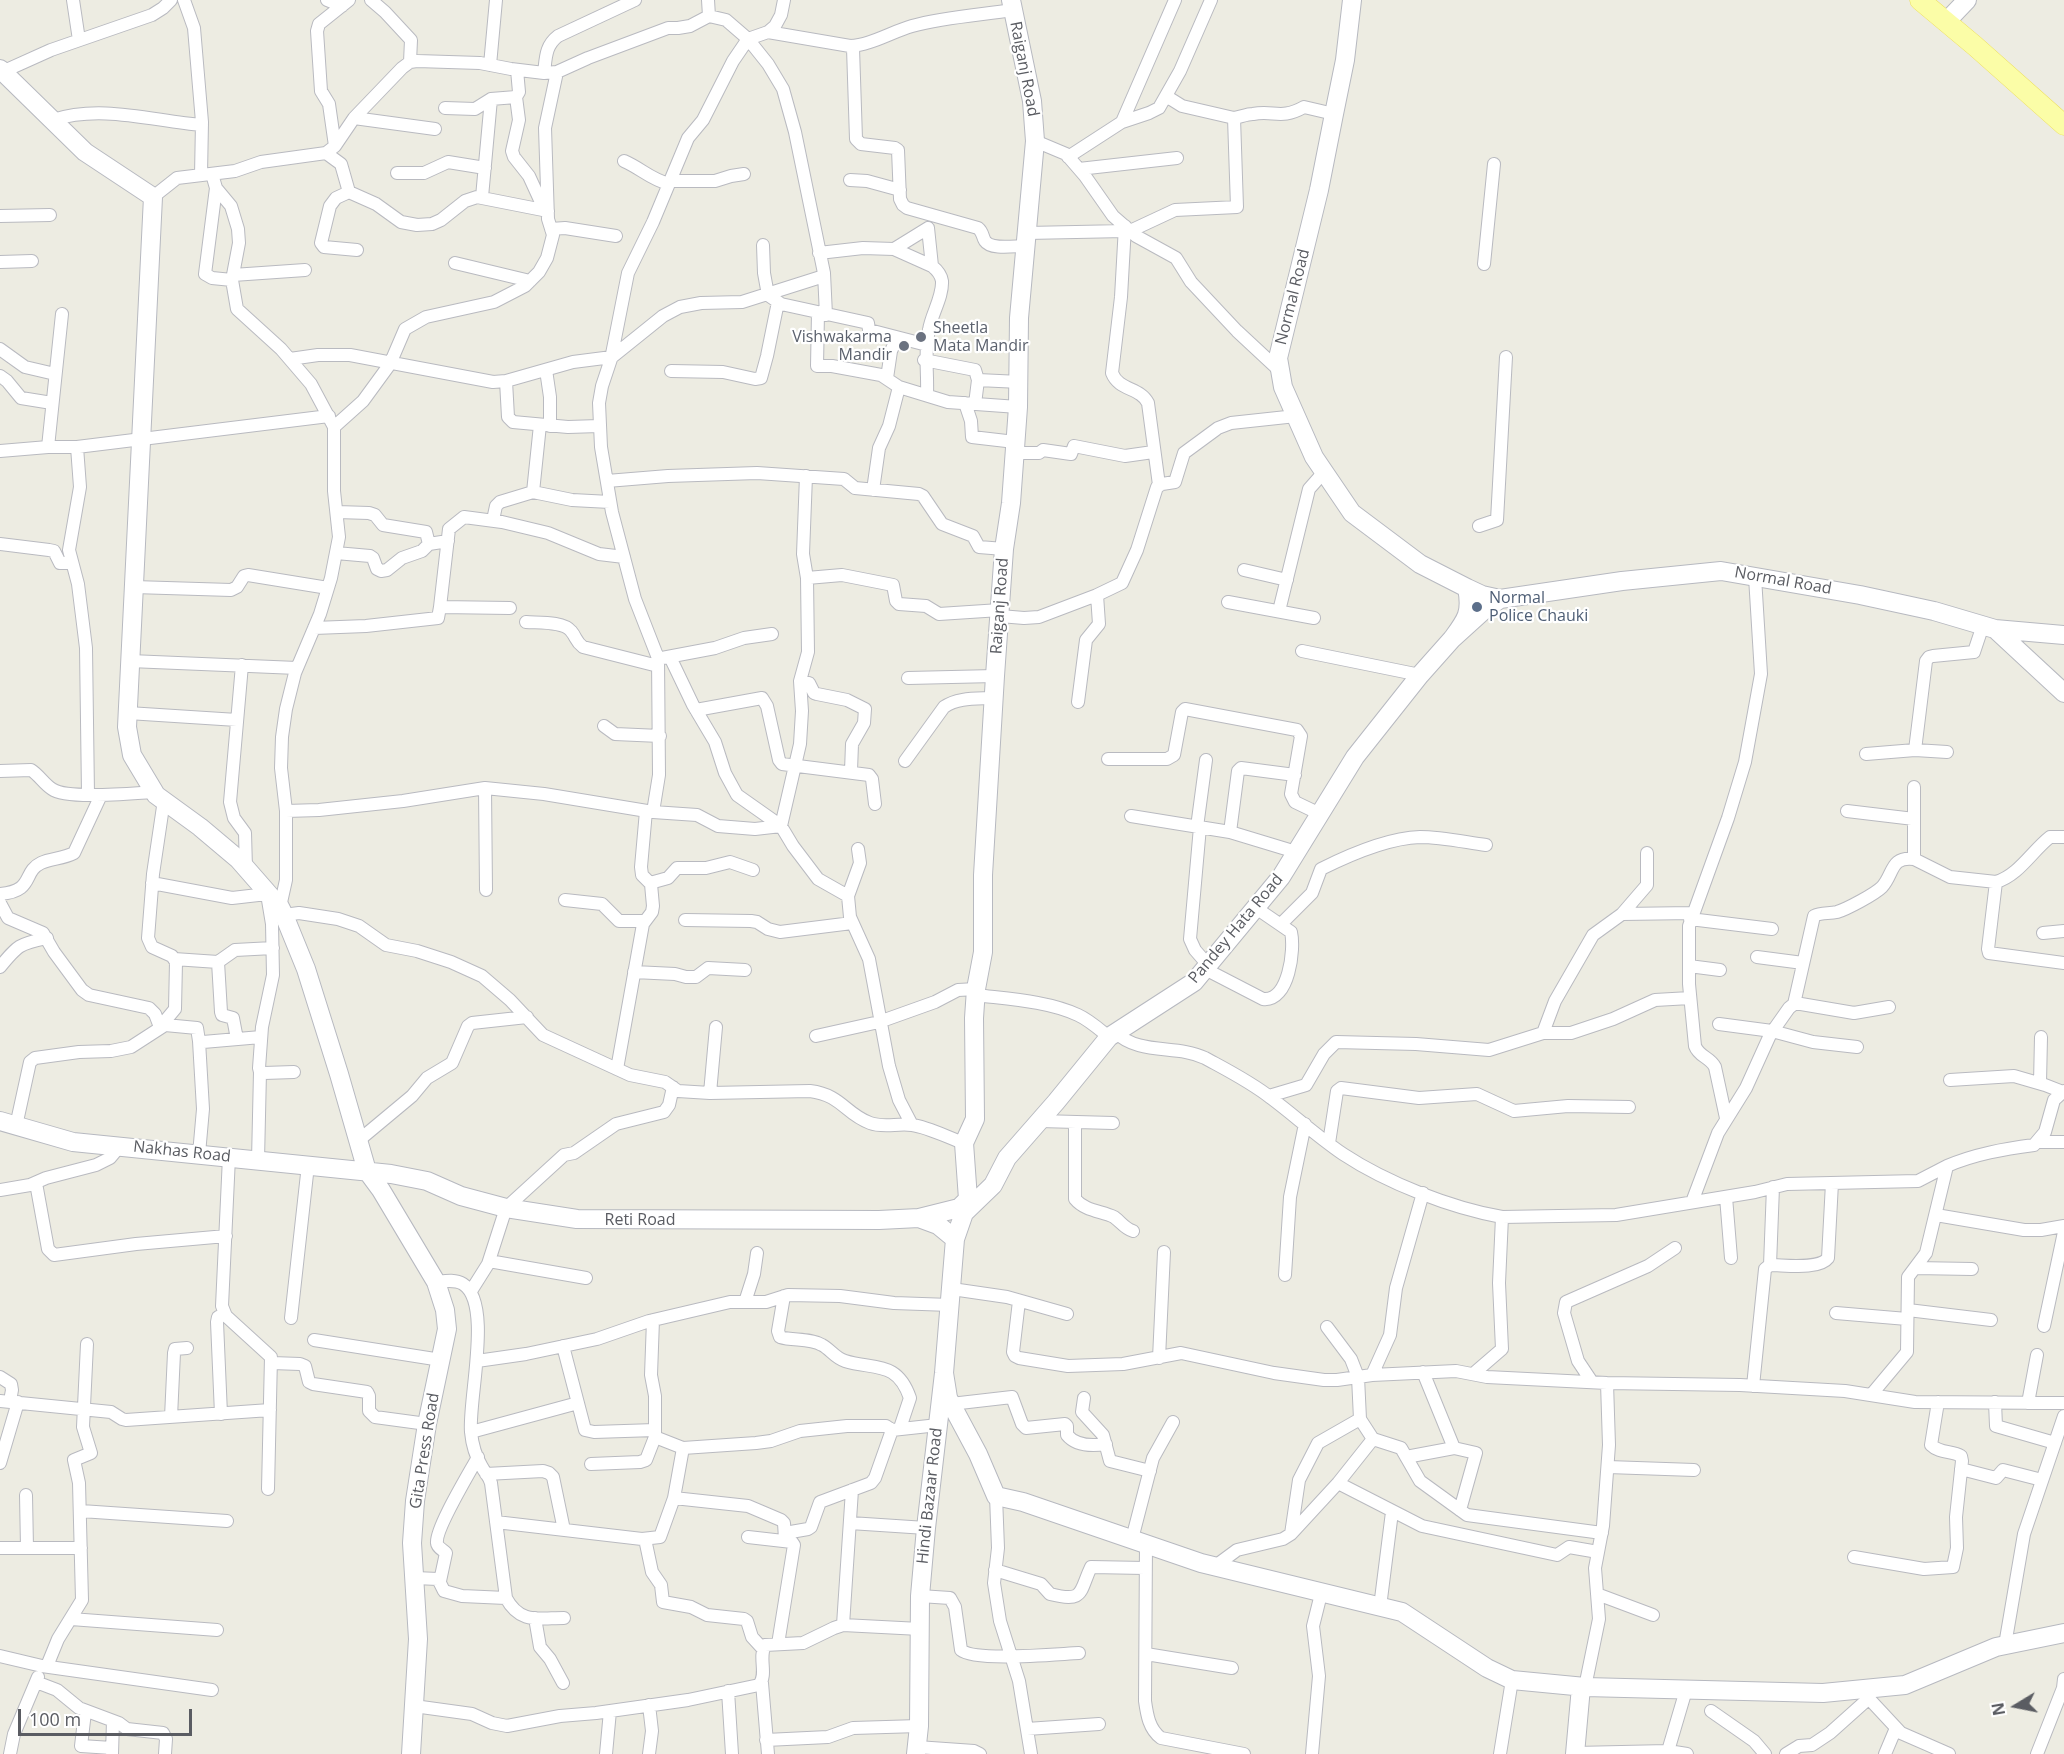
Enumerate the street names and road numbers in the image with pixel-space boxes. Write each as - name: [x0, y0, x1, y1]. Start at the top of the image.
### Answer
- street label: Raiganj Road: [1005, 20, 1043, 118]
- street label: Normal Road: [1272, 247, 1314, 347]
- street label: Raiganj Road: [987, 557, 1013, 655]
- street label: Normal Road: [1733, 563, 1833, 599]
- street label: Pandey Hata Road: [1185, 870, 1287, 988]
- street label: Nakhas Road: [132, 1137, 232, 1167]
- street label: Reti Road: [605, 1210, 675, 1230]
- street label: Gita Press Road: [406, 1392, 444, 1510]
- street label: Hindi Bazaar Road: [913, 1427, 947, 1565]

